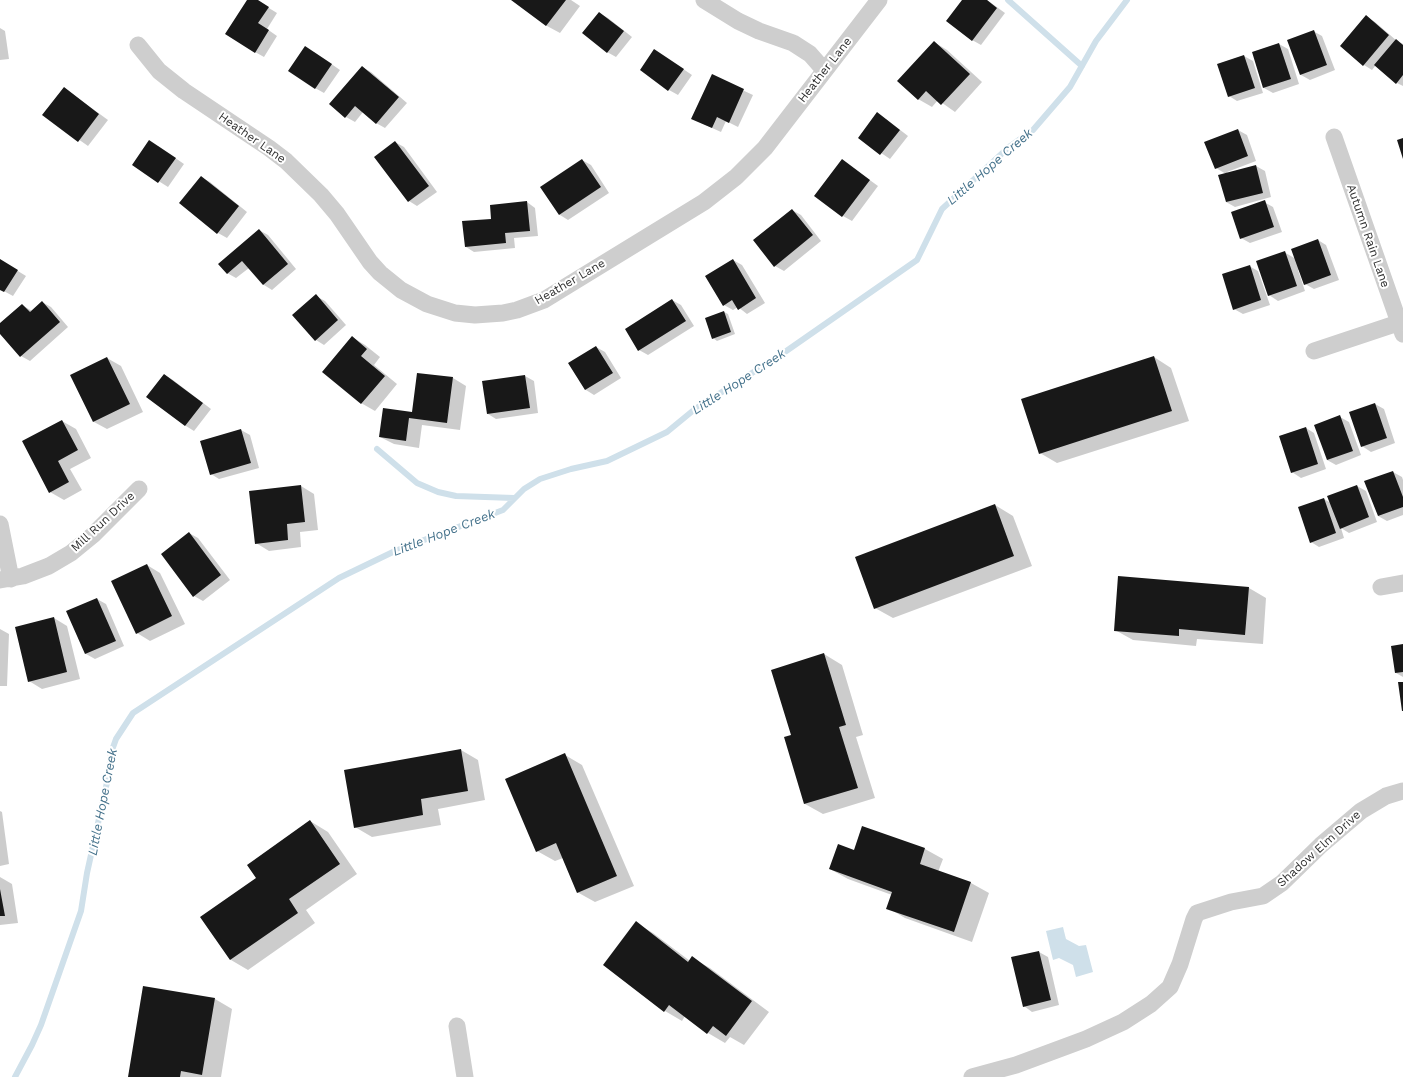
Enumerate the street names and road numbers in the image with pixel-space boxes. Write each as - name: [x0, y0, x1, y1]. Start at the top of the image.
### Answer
- street label: Heather Lane: [795, 34, 855, 106]
- street label: Heather Lane: [216, 109, 288, 167]
- street label: Autumn Rain Lane: [1344, 182, 1392, 290]
- street label: Heather Lane: [532, 256, 608, 308]
- street label: Mill Run Drive: [68, 489, 138, 555]
- street label: Shadow Elm Drive: [1274, 808, 1364, 890]

